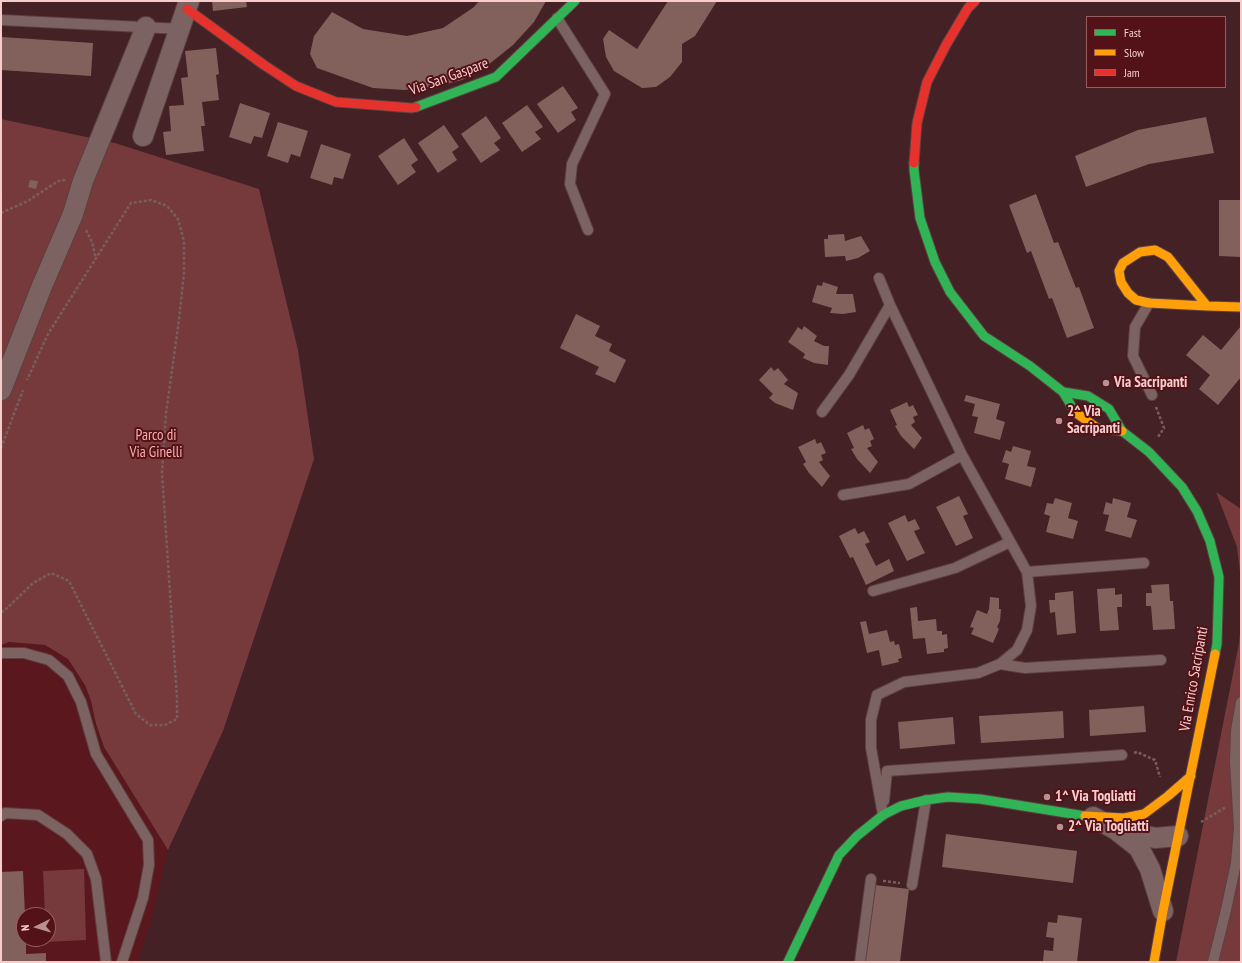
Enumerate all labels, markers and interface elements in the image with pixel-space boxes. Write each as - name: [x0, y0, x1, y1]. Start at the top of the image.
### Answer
- legend: [1086, 16, 1226, 88]
- text: Fast: [1124, 25, 1141, 40]
- text: Slow: [1124, 45, 1144, 60]
- street label: Via San Gaspare: [407, 54, 491, 100]
- text: Jam: [1124, 65, 1140, 80]
- place label: Via Sacripanti: [1114, 374, 1187, 392]
- marker: Via Sacripanti: [1101, 378, 1111, 388]
- place label: 2^ Via Sacripanti: [1067, 403, 1120, 438]
- marker: 2^ Via Sacripanti: [1054, 416, 1064, 426]
- park label: Parco di Via Ginelli: [129, 427, 183, 462]
- street label: Via Enrico Sacripanti: [1176, 625, 1212, 733]
- place label: 1^ Via Togliatti: [1055, 788, 1136, 806]
- marker: 1^ Via Togliatti: [1042, 792, 1052, 802]
- place label: 2^ Via Togliatti: [1068, 818, 1149, 836]
- marker: 2^ Via Togliatti: [1055, 822, 1065, 832]
- north arrow: [16, 907, 56, 947]
- text: N: [18, 924, 32, 932]

